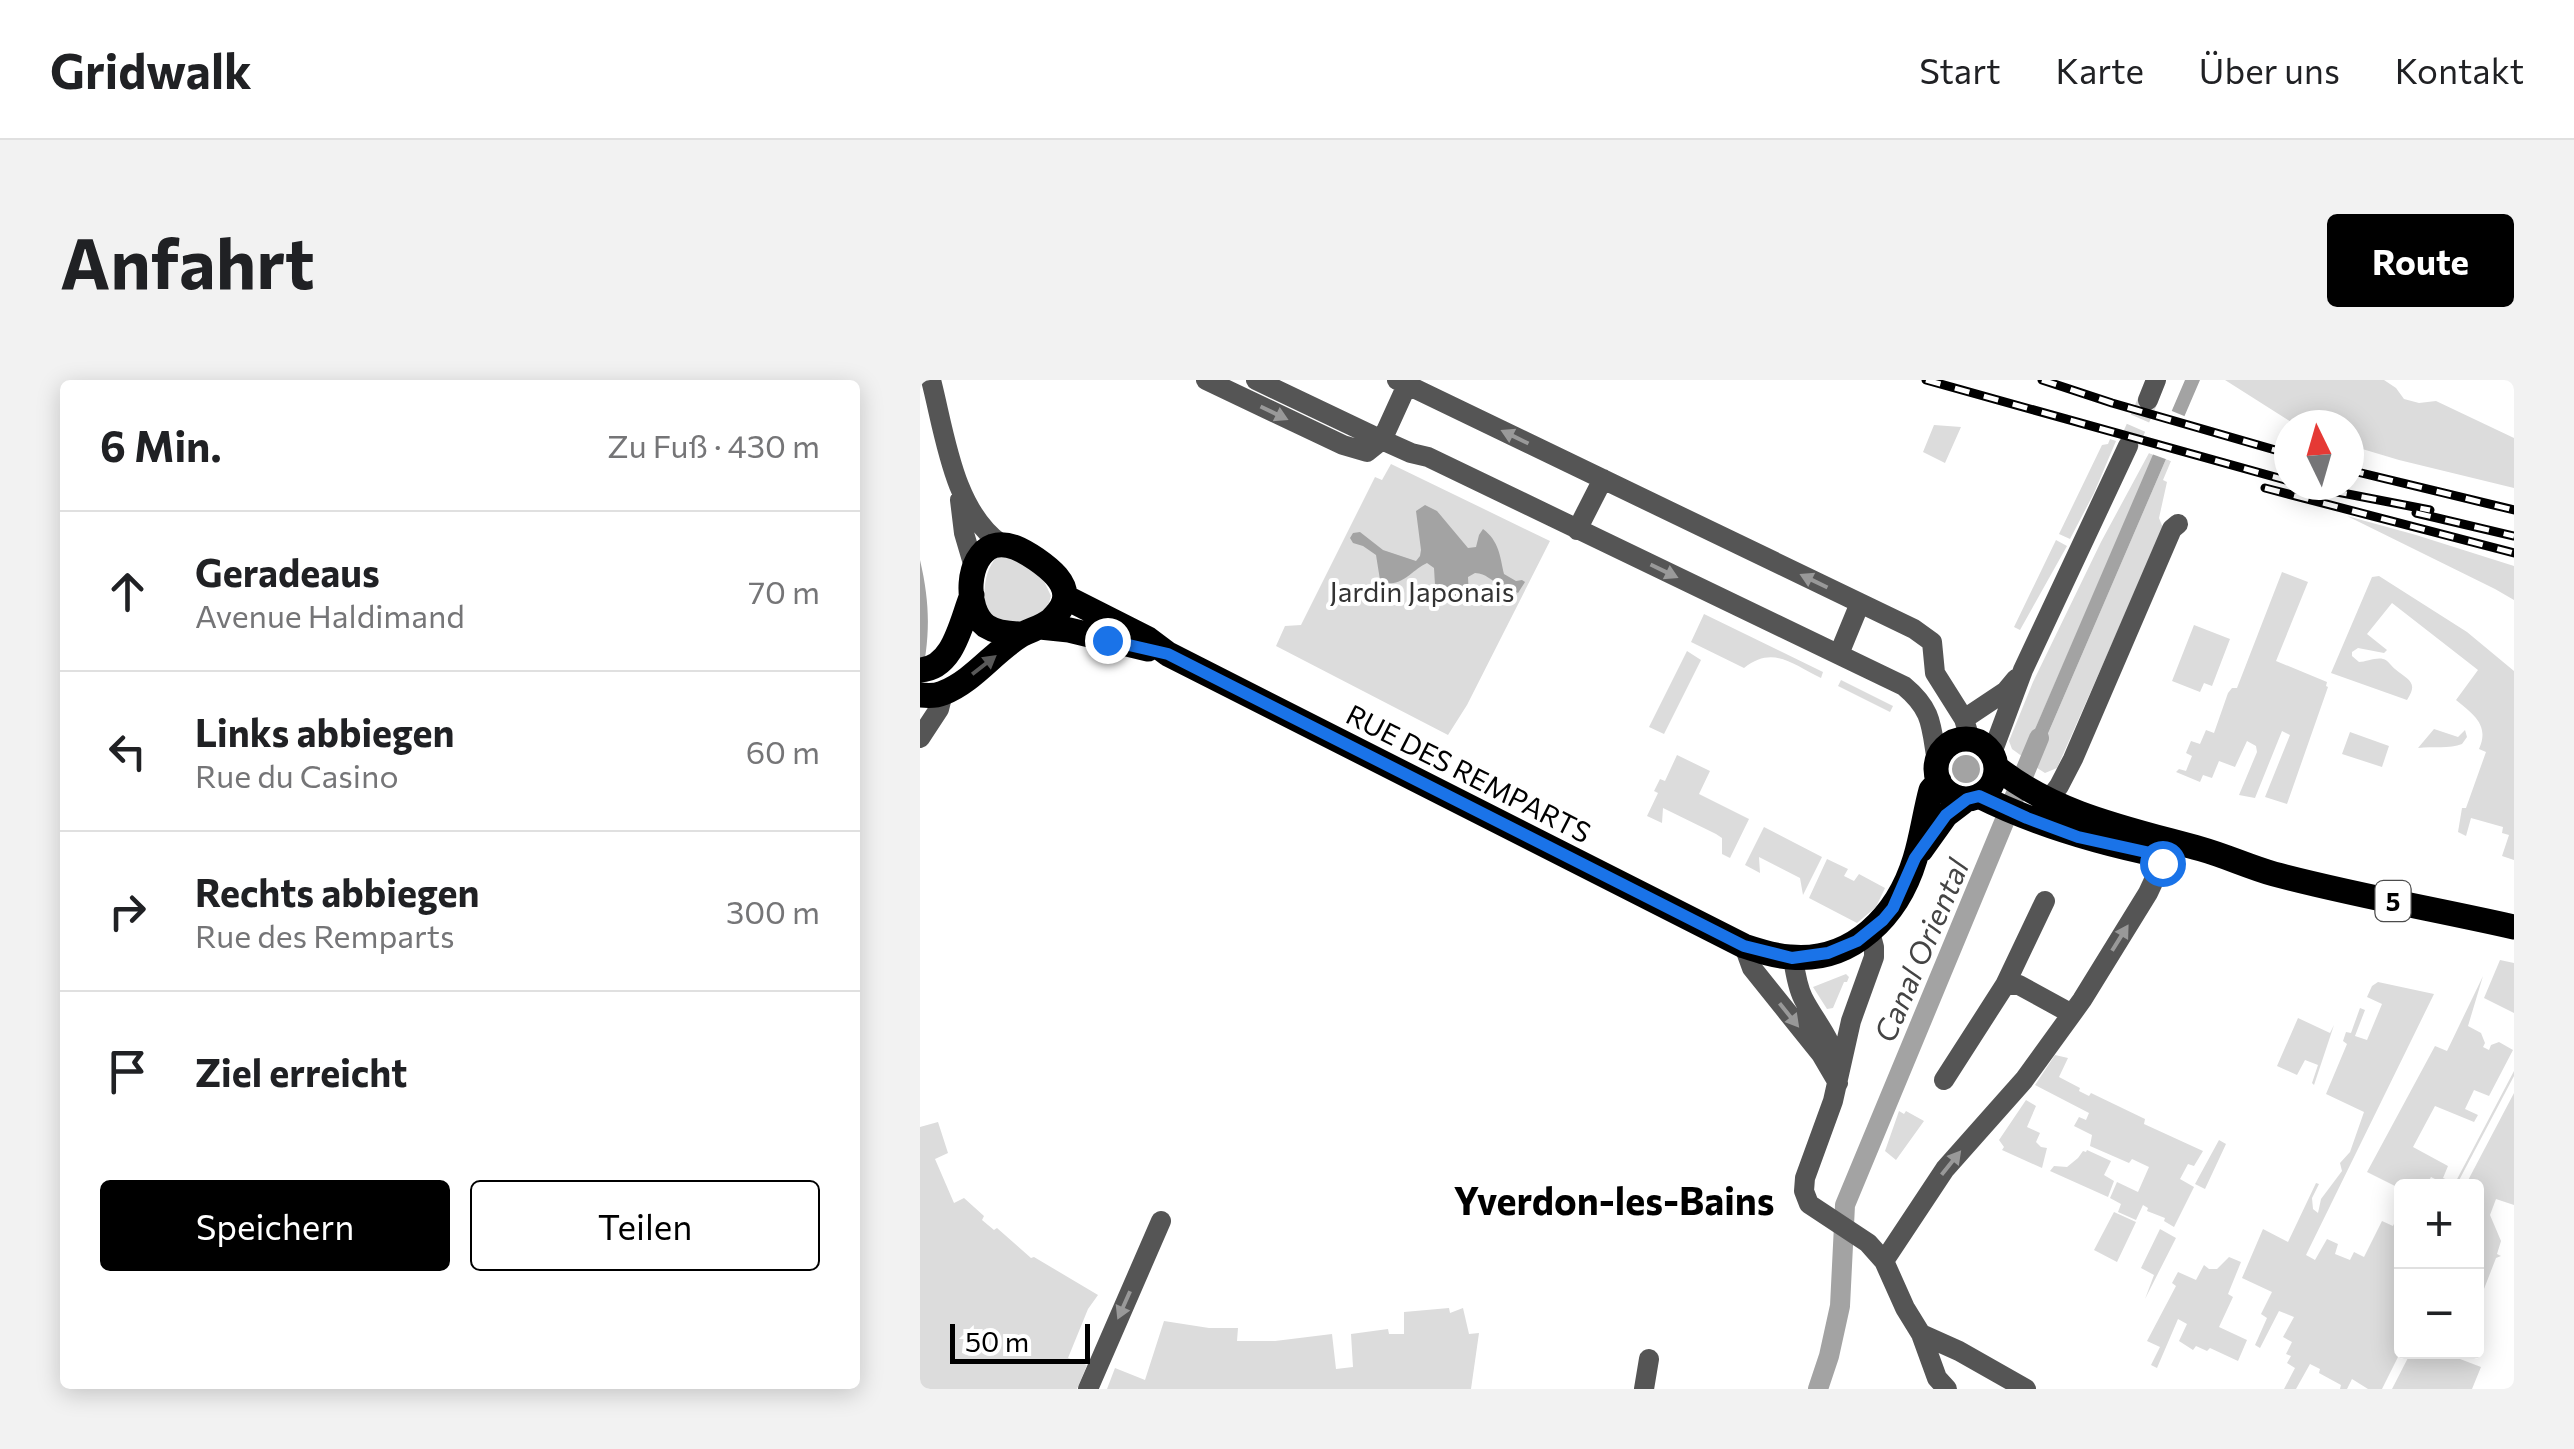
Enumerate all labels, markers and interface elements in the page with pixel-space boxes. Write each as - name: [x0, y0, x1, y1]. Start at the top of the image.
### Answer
- text: Gridwalk: [50, 40, 252, 99]
- text: Start: [1919, 48, 2001, 91]
- text: Karte: [2056, 48, 2144, 91]
- text: Über uns: [2199, 48, 2340, 91]
- text: Kontakt: [2395, 48, 2524, 91]
- button: Route: [2327, 214, 2514, 307]
- text: Anfahrt: [60, 218, 315, 303]
- one-way arrow: [1260, 404, 1289, 421]
- north arrow: [2274, 410, 2364, 500]
- text: 6 Min.: [100, 419, 222, 471]
- text: Zu Fuß · 430 m: [607, 425, 820, 465]
- one-way arrow: [1500, 428, 1529, 445]
- text: Geradeaus: [195, 548, 380, 595]
- one-way arrow: [1650, 563, 1679, 580]
- icon: ahead: [100, 564, 155, 619]
- text: 70 m: [748, 571, 820, 611]
- one-way arrow: [1799, 573, 1828, 590]
- park label: Jardin Japonais: [1330, 574, 1514, 608]
- text: Avenue Haldimand: [195, 595, 465, 635]
- route end: [1085, 618, 1131, 664]
- one-way arrow: [971, 655, 997, 676]
- street label: RUE DES REMPARTS: [1341, 697, 1597, 849]
- text: Links abbiegen: [195, 708, 455, 755]
- icon: left: [100, 724, 155, 779]
- text: 60 m: [746, 731, 820, 771]
- text: Rue du Casino: [195, 755, 399, 795]
- route start: [2140, 841, 2186, 887]
- water label: Canal Oriental: [1865, 852, 1976, 1047]
- text: Rechts abbiegen: [195, 868, 479, 915]
- road number: 5: [2376, 881, 2410, 921]
- icon: right: [100, 884, 155, 939]
- text: 300 m: [726, 891, 820, 931]
- text: Rue des Remparts: [195, 915, 455, 955]
- one-way arrow: [2111, 924, 2128, 952]
- one-way arrow: [1778, 1002, 1799, 1027]
- icon: arrive: [100, 1044, 155, 1099]
- text: Ziel erreicht: [195, 1048, 407, 1095]
- one-way arrow: [1940, 1150, 1961, 1175]
- district label: Yverdon-les-Bains: [1453, 1176, 1775, 1223]
- map controls: [2394, 1179, 2484, 1359]
- button: +: [2394, 1179, 2484, 1269]
- button: Speichern: [100, 1180, 450, 1271]
- button: Teilen: [470, 1180, 820, 1271]
- button: −: [2394, 1269, 2484, 1359]
- one-way arrow: [1116, 1290, 1132, 1320]
- scale bar: [950, 1319, 1090, 1364]
- text: 50 m: [965, 1324, 1029, 1358]

